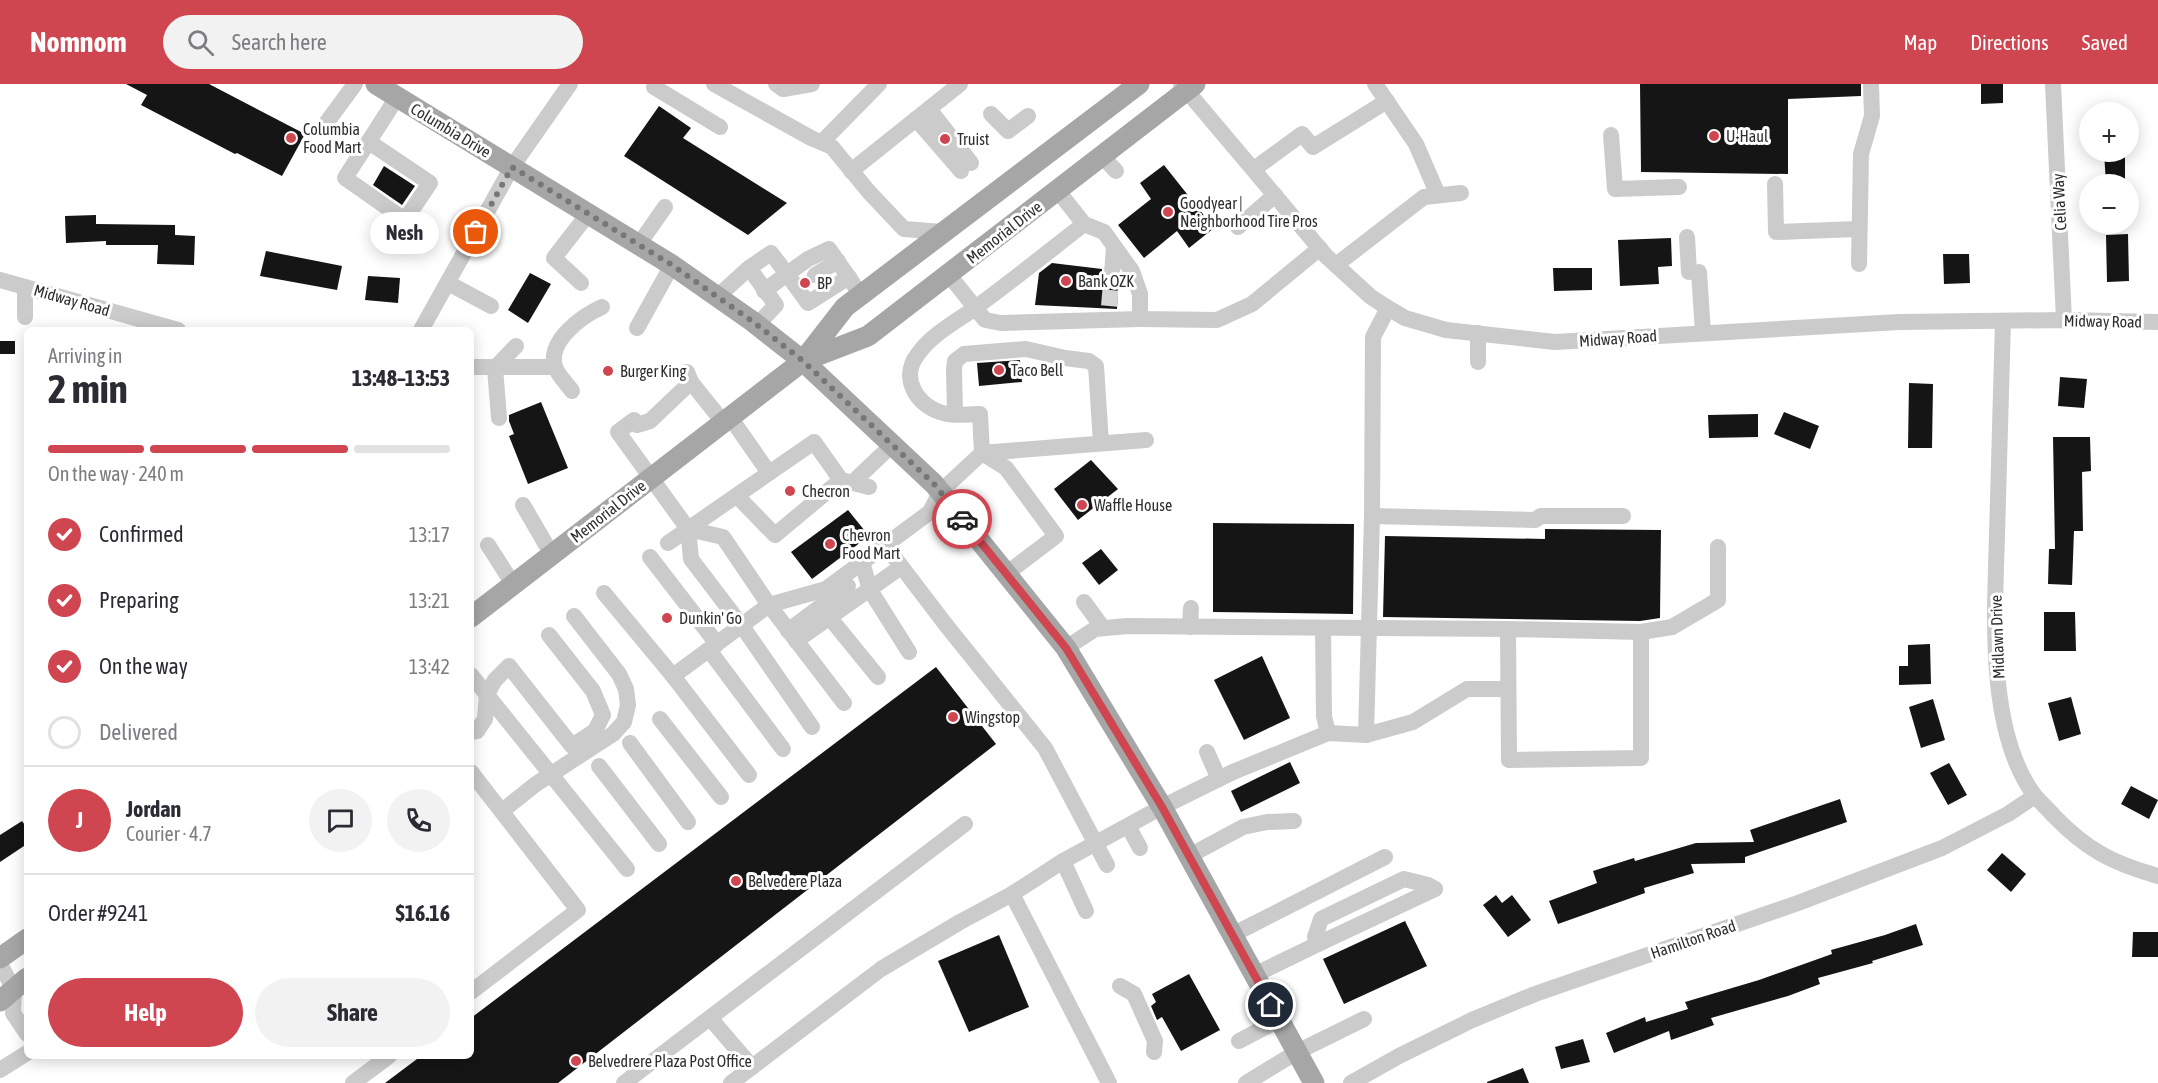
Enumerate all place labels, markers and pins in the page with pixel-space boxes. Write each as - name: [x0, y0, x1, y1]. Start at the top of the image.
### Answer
- place label: Columbia Food Mart: [303, 120, 362, 156]
- place label: U-Haul: [1726, 127, 1769, 145]
- marker: U-Haul: [1707, 129, 1721, 143]
- place label: Truist: [957, 130, 990, 148]
- marker: Columbia Food Mart: [284, 131, 298, 145]
- marker: Truist: [938, 132, 952, 146]
- place label: Goodyear | Neighborhood Tire Pros: [1180, 194, 1318, 231]
- marker: Goodyear | Neighborhood Tire Pros: [1161, 205, 1175, 219]
- pin: [450, 206, 501, 257]
- callout: Nesh: [371, 211, 440, 253]
- place label: Bank OZK: [1078, 272, 1134, 290]
- place label: BP: [817, 274, 833, 292]
- marker: Bank OZK: [1059, 274, 1073, 288]
- marker: BP: [798, 276, 812, 290]
- place label: Taco Bell: [1011, 361, 1064, 379]
- place label: Burger King: [620, 362, 687, 381]
- marker: Taco Bell: [992, 363, 1006, 377]
- marker: Burger King: [601, 364, 615, 378]
- place label: Checron: [802, 482, 850, 500]
- marker: Checron: [783, 484, 797, 498]
- place label: Waffle House: [1094, 496, 1172, 514]
- marker: Waffle House: [1075, 498, 1089, 512]
- place label: Chevron Food Mart: [842, 526, 901, 562]
- marker: Chevron Food Mart: [823, 537, 837, 551]
- place label: Dunkin' Go: [679, 609, 742, 627]
- marker: Dunkin' Go: [660, 611, 674, 625]
- place label: Wingstop: [965, 708, 1020, 727]
- marker: Wingstop: [946, 710, 960, 724]
- place label: Belvedere Plaza: [748, 872, 842, 890]
- marker: Belvedere Plaza: [729, 874, 743, 888]
- pin: [1245, 979, 1296, 1030]
- place label: Belvedrere Plaza Post Office: [588, 1052, 752, 1070]
- marker: Belvedrere Plaza Post Office: [569, 1054, 583, 1068]

